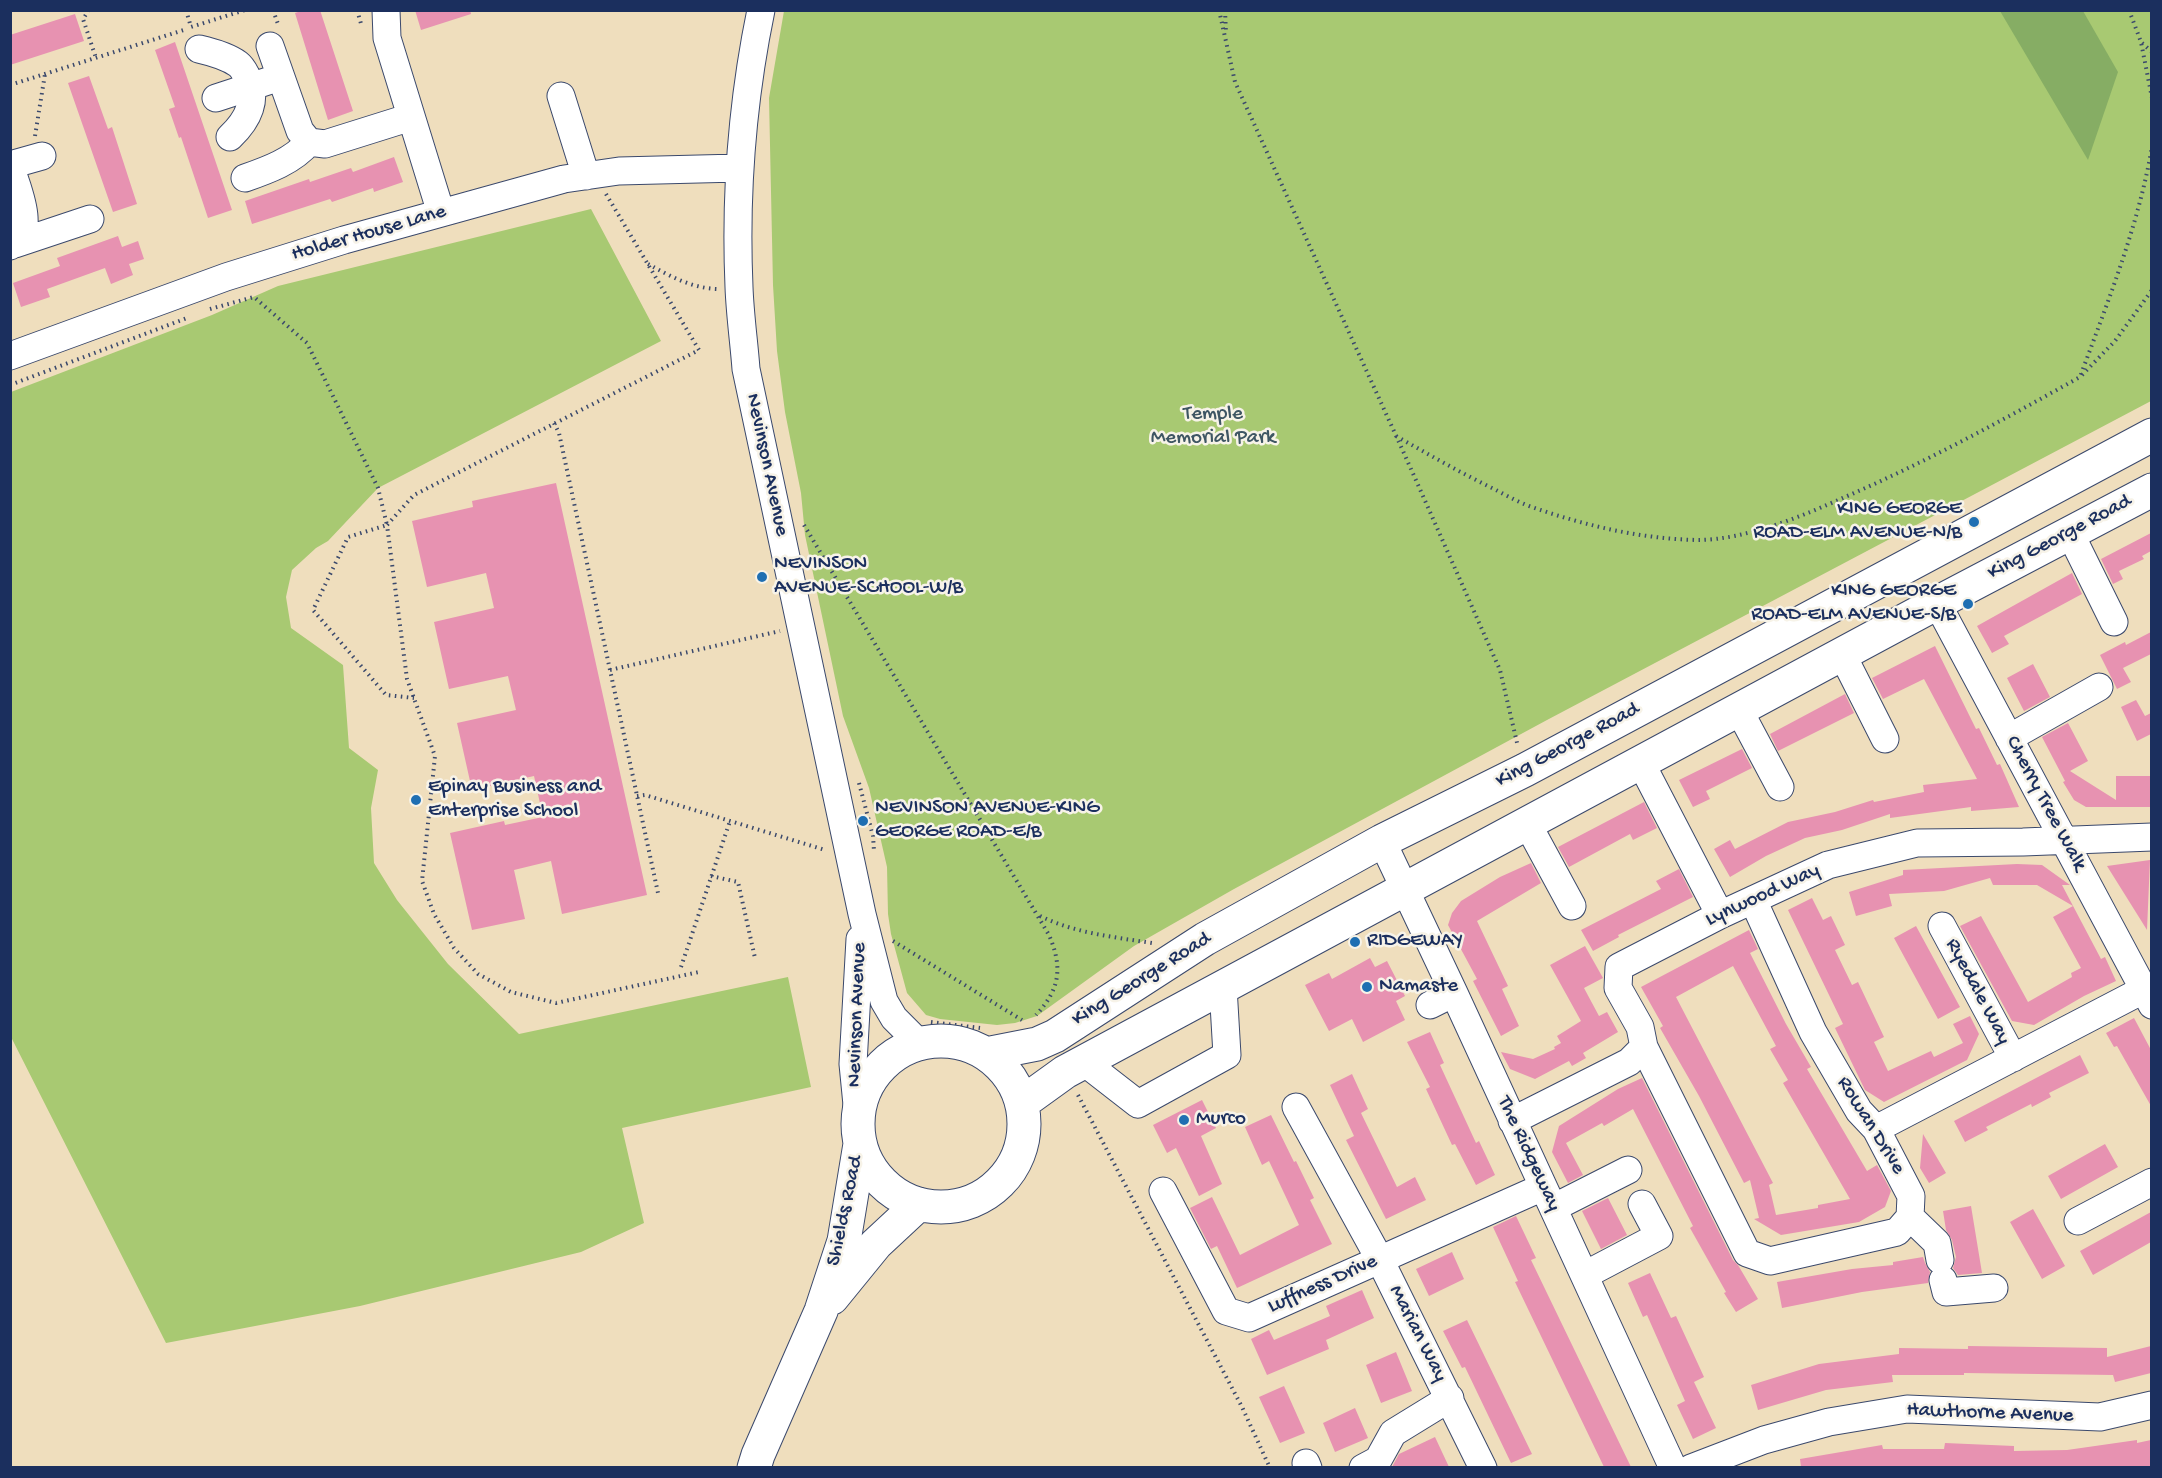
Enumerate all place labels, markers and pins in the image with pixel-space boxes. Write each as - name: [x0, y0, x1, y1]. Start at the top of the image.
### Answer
- place label: KING GEORGE ROAD-ELM AVENUE-N/B: [1753, 497, 1962, 547]
- marker: KING GEORGE ROAD-ELM AVENUE-N/B: [1967, 515, 1981, 529]
- place label: NEVINSON AVENUE-SCHOOL-W/B: [774, 552, 963, 602]
- marker: NEVINSON AVENUE-SCHOOL-W/B: [755, 570, 769, 584]
- place label: KING GEORGE ROAD-ELM AVENUE-S/B: [1751, 579, 1956, 629]
- marker: KING GEORGE ROAD-ELM AVENUE-S/B: [1961, 597, 1975, 611]
- place label: Epinay Business and Enterprise School: [428, 775, 601, 825]
- marker: Epinay Business and Enterprise School: [409, 793, 423, 807]
- place label: NEVINSON AVENUE-KING GEORGE ROAD-E/B: [875, 796, 1100, 846]
- marker: NEVINSON AVENUE-KING GEORGE ROAD-E/B: [856, 814, 870, 828]
- place label: RIDGEWAY: [1367, 929, 1463, 955]
- marker: RIDGEWAY: [1348, 935, 1362, 949]
- place label: Namaste: [1379, 974, 1458, 1000]
- marker: Namaste: [1360, 980, 1374, 994]
- place label: Murco: [1196, 1107, 1246, 1133]
- marker: Murco: [1177, 1113, 1191, 1127]

